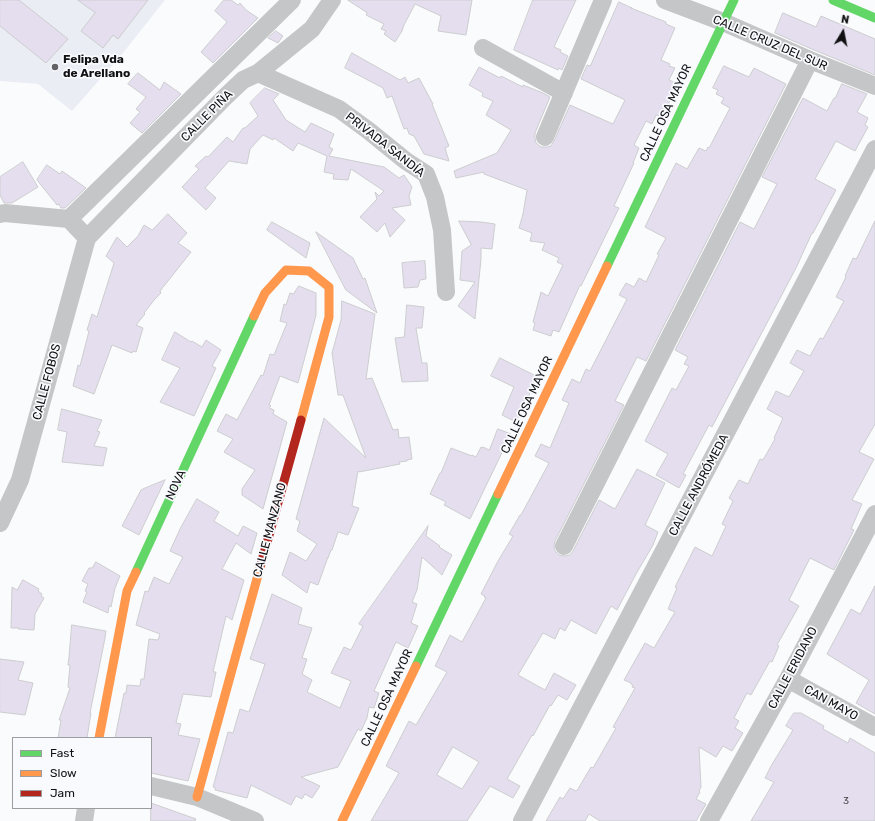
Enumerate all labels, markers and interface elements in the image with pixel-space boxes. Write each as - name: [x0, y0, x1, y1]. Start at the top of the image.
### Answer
- street label: CALLE CRUZ DEL SUR: [711, 12, 829, 74]
- north arrow: [823, 12, 863, 52]
- text: N: [840, 13, 850, 27]
- place label: Felipa Vda de Arellano: [63, 53, 130, 81]
- marker: Felipa Vda de Arellano: [50, 62, 60, 72]
- street label: CALLE OSA MAYOR: [637, 62, 695, 164]
- street label: CALLE PIÑA: [178, 87, 236, 145]
- street label: PRIVADA SANDÍA: [343, 110, 427, 180]
- street label: CALLE FOBOS: [30, 342, 64, 422]
- street label: CALLE OSA MAYOR: [498, 354, 556, 456]
- street label: CALLE ANDRÓMEDA: [666, 432, 732, 538]
- street label: NOVA: [163, 468, 189, 502]
- street label: CALLE MANZANO: [250, 481, 290, 579]
- street label: CALLE ERIDANO: [765, 625, 821, 711]
- street label: CALLE OSA MAYOR: [358, 647, 416, 749]
- street label: CAN MAYO: [802, 682, 860, 724]
- legend: [12, 737, 152, 809]
- text: Fast: [50, 746, 74, 760]
- text: Slow: [50, 766, 77, 780]
- text: Jam: [50, 786, 75, 800]
- house number: 3: [843, 795, 849, 807]

